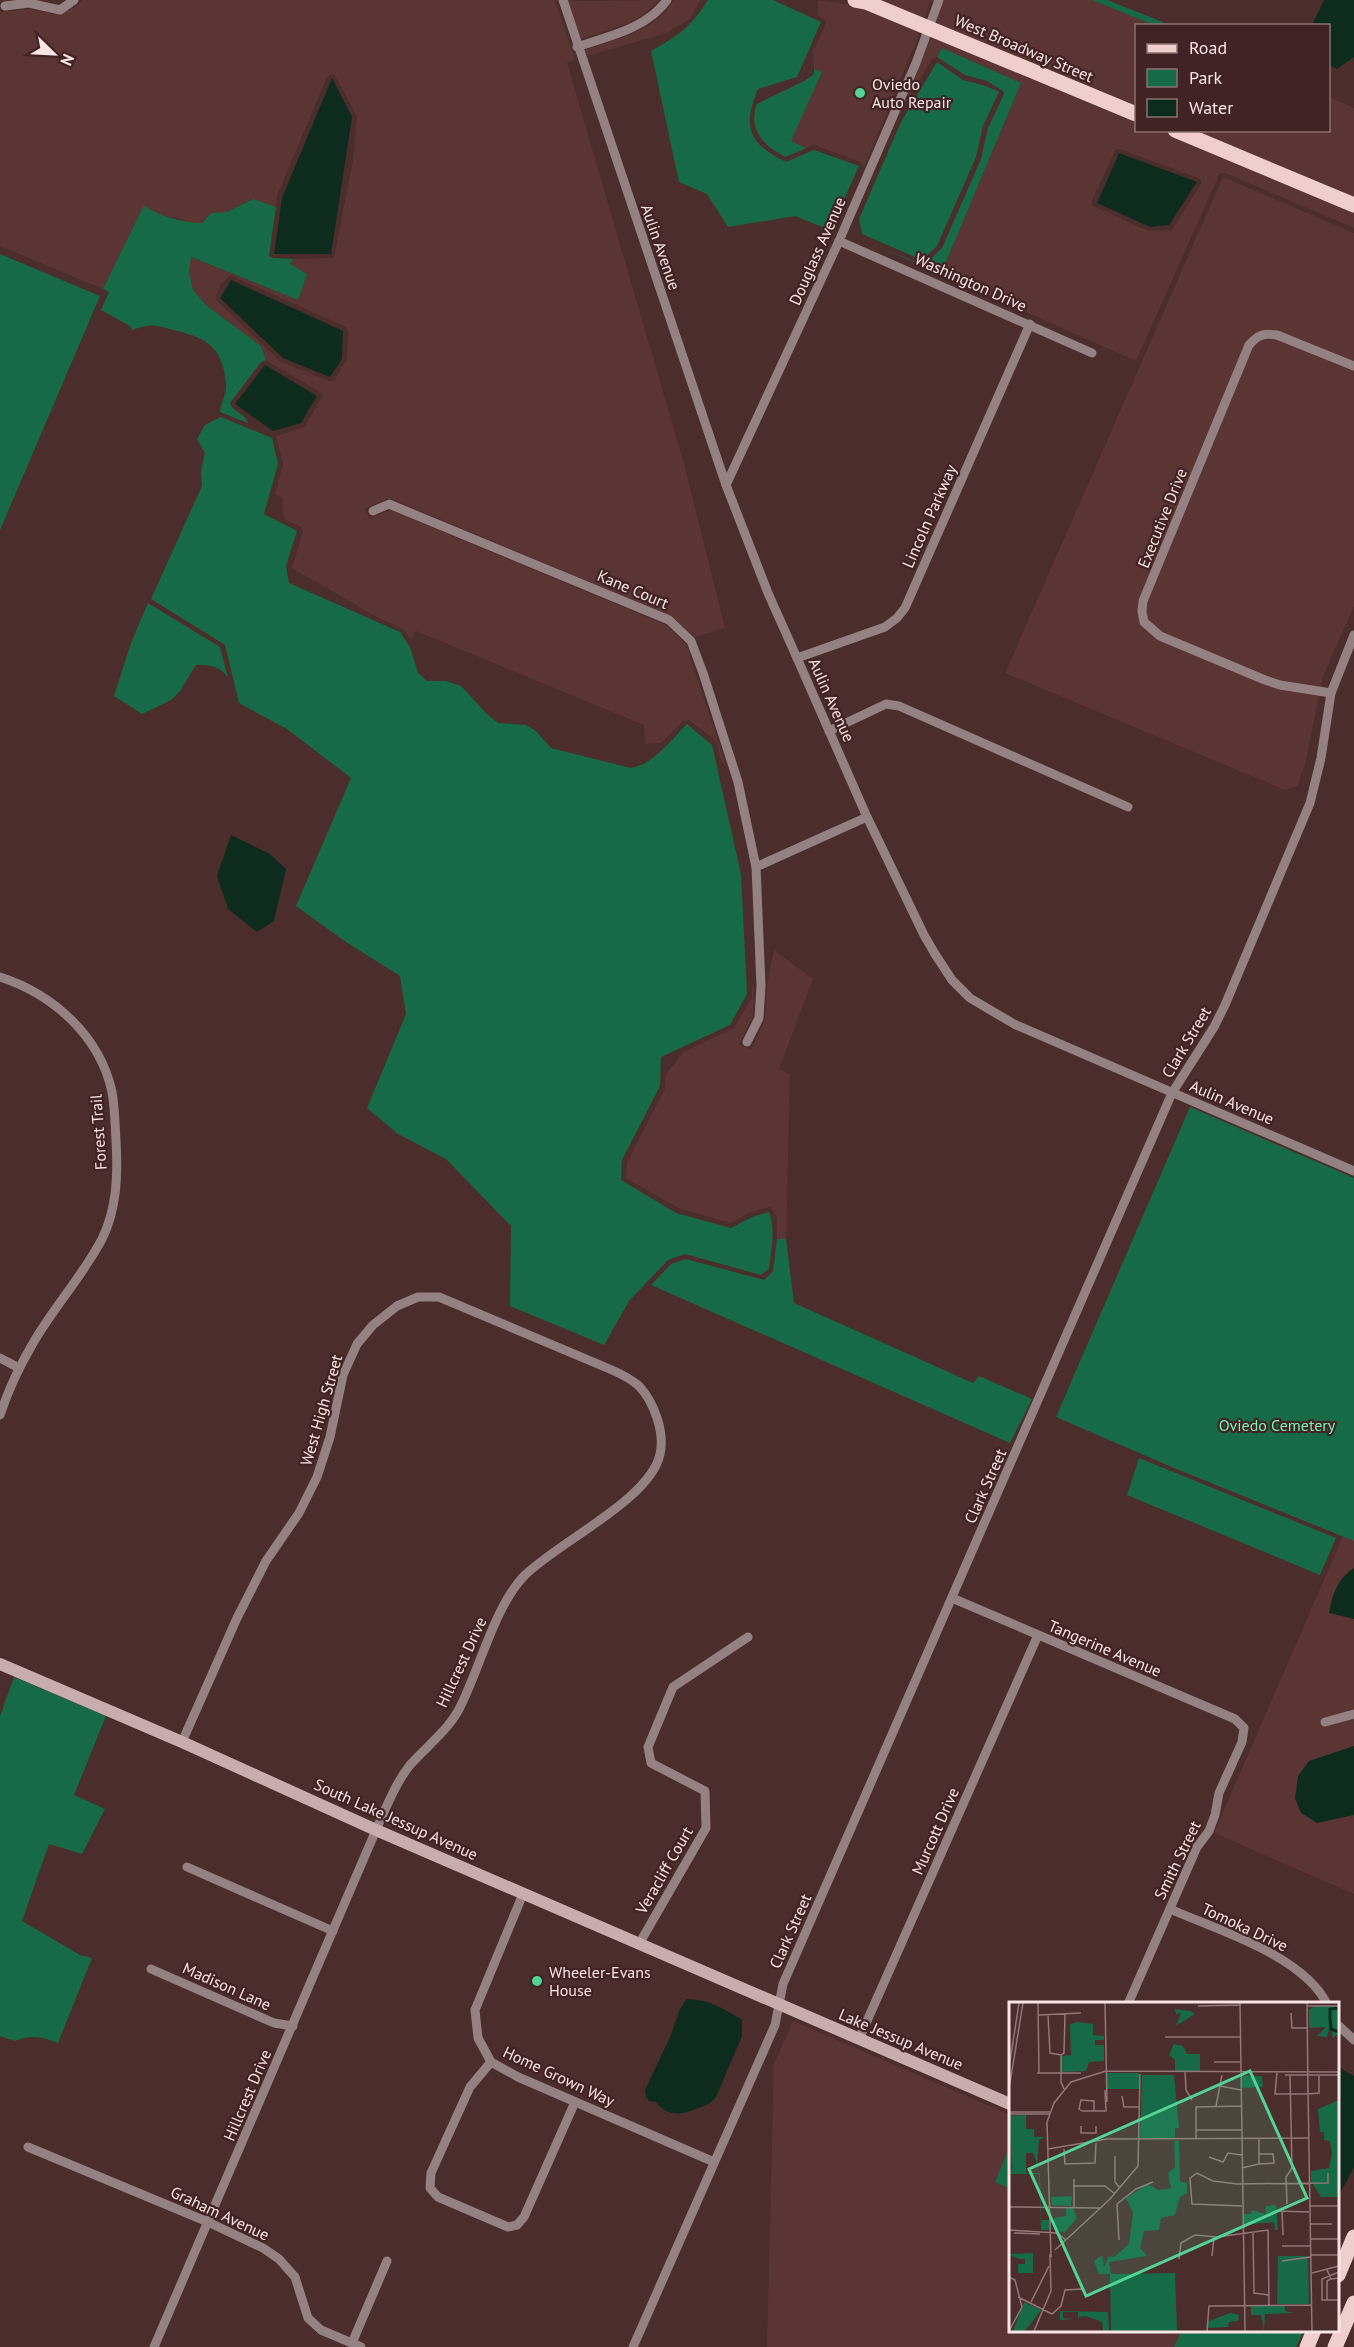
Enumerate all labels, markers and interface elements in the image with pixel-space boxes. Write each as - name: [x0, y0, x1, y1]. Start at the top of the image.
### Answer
- street label: West Broadway Street: [952, 10, 1097, 86]
- north arrow: [24, 24, 84, 84]
- legend: [1135, 24, 1330, 132]
- text: Road: [1189, 36, 1227, 59]
- text: N: [56, 51, 79, 69]
- text: Park: [1189, 66, 1222, 89]
- place label: Oviedo Auto Repair: [872, 74, 952, 112]
- marker: Oviedo Auto Repair: [853, 86, 867, 100]
- text: Water: [1189, 96, 1233, 119]
- street label: Douglass Avenue: [784, 194, 850, 308]
- street label: Aulin Avenue: [637, 201, 685, 293]
- street label: Washington Drive: [912, 248, 1030, 316]
- street label: Lincoln Parkway: [897, 461, 961, 571]
- street label: Executive Drive: [1133, 465, 1191, 571]
- street label: Kane Court: [594, 565, 672, 613]
- street label: Aulin Avenue: [805, 655, 859, 745]
- street label: Clark Street: [1157, 1002, 1215, 1081]
- street label: Aulin Avenue: [1187, 1075, 1277, 1129]
- street label: Forest Trail: [85, 1093, 111, 1171]
- street label: West High Street: [296, 1352, 347, 1468]
- park label: Oviedo Cemetery: [1219, 1415, 1336, 1435]
- street label: Clark Street: [960, 1445, 1011, 1526]
- street label: Hillcrest Drive: [431, 1614, 491, 1710]
- street label: Tangerine Avenue: [1045, 1615, 1165, 1681]
- street label: South Lake Jessup Avenue: [311, 1774, 481, 1864]
- street label: Murcott Drive: [907, 1784, 963, 1878]
- street label: Smith Street: [1149, 1817, 1205, 1903]
- street label: Veracliff Court: [630, 1822, 697, 1918]
- street label: Clark Street: [765, 1890, 816, 1971]
- street label: Tomoka Drive: [1199, 1898, 1291, 1956]
- street label: Madison Lane: [180, 1958, 274, 2014]
- place label: Wheeler-Evans House: [549, 1962, 651, 2000]
- marker: Wheeler-Evans House: [530, 1974, 544, 1988]
- inset map: [1009, 2002, 1339, 2332]
- street label: Lake Jessup Avenue: [836, 2004, 966, 2074]
- street label: Home Grown Way: [500, 2041, 618, 2111]
- street label: Hillcrest Drive: [219, 2046, 275, 2144]
- street label: Graham Avenue: [167, 2181, 273, 2245]

